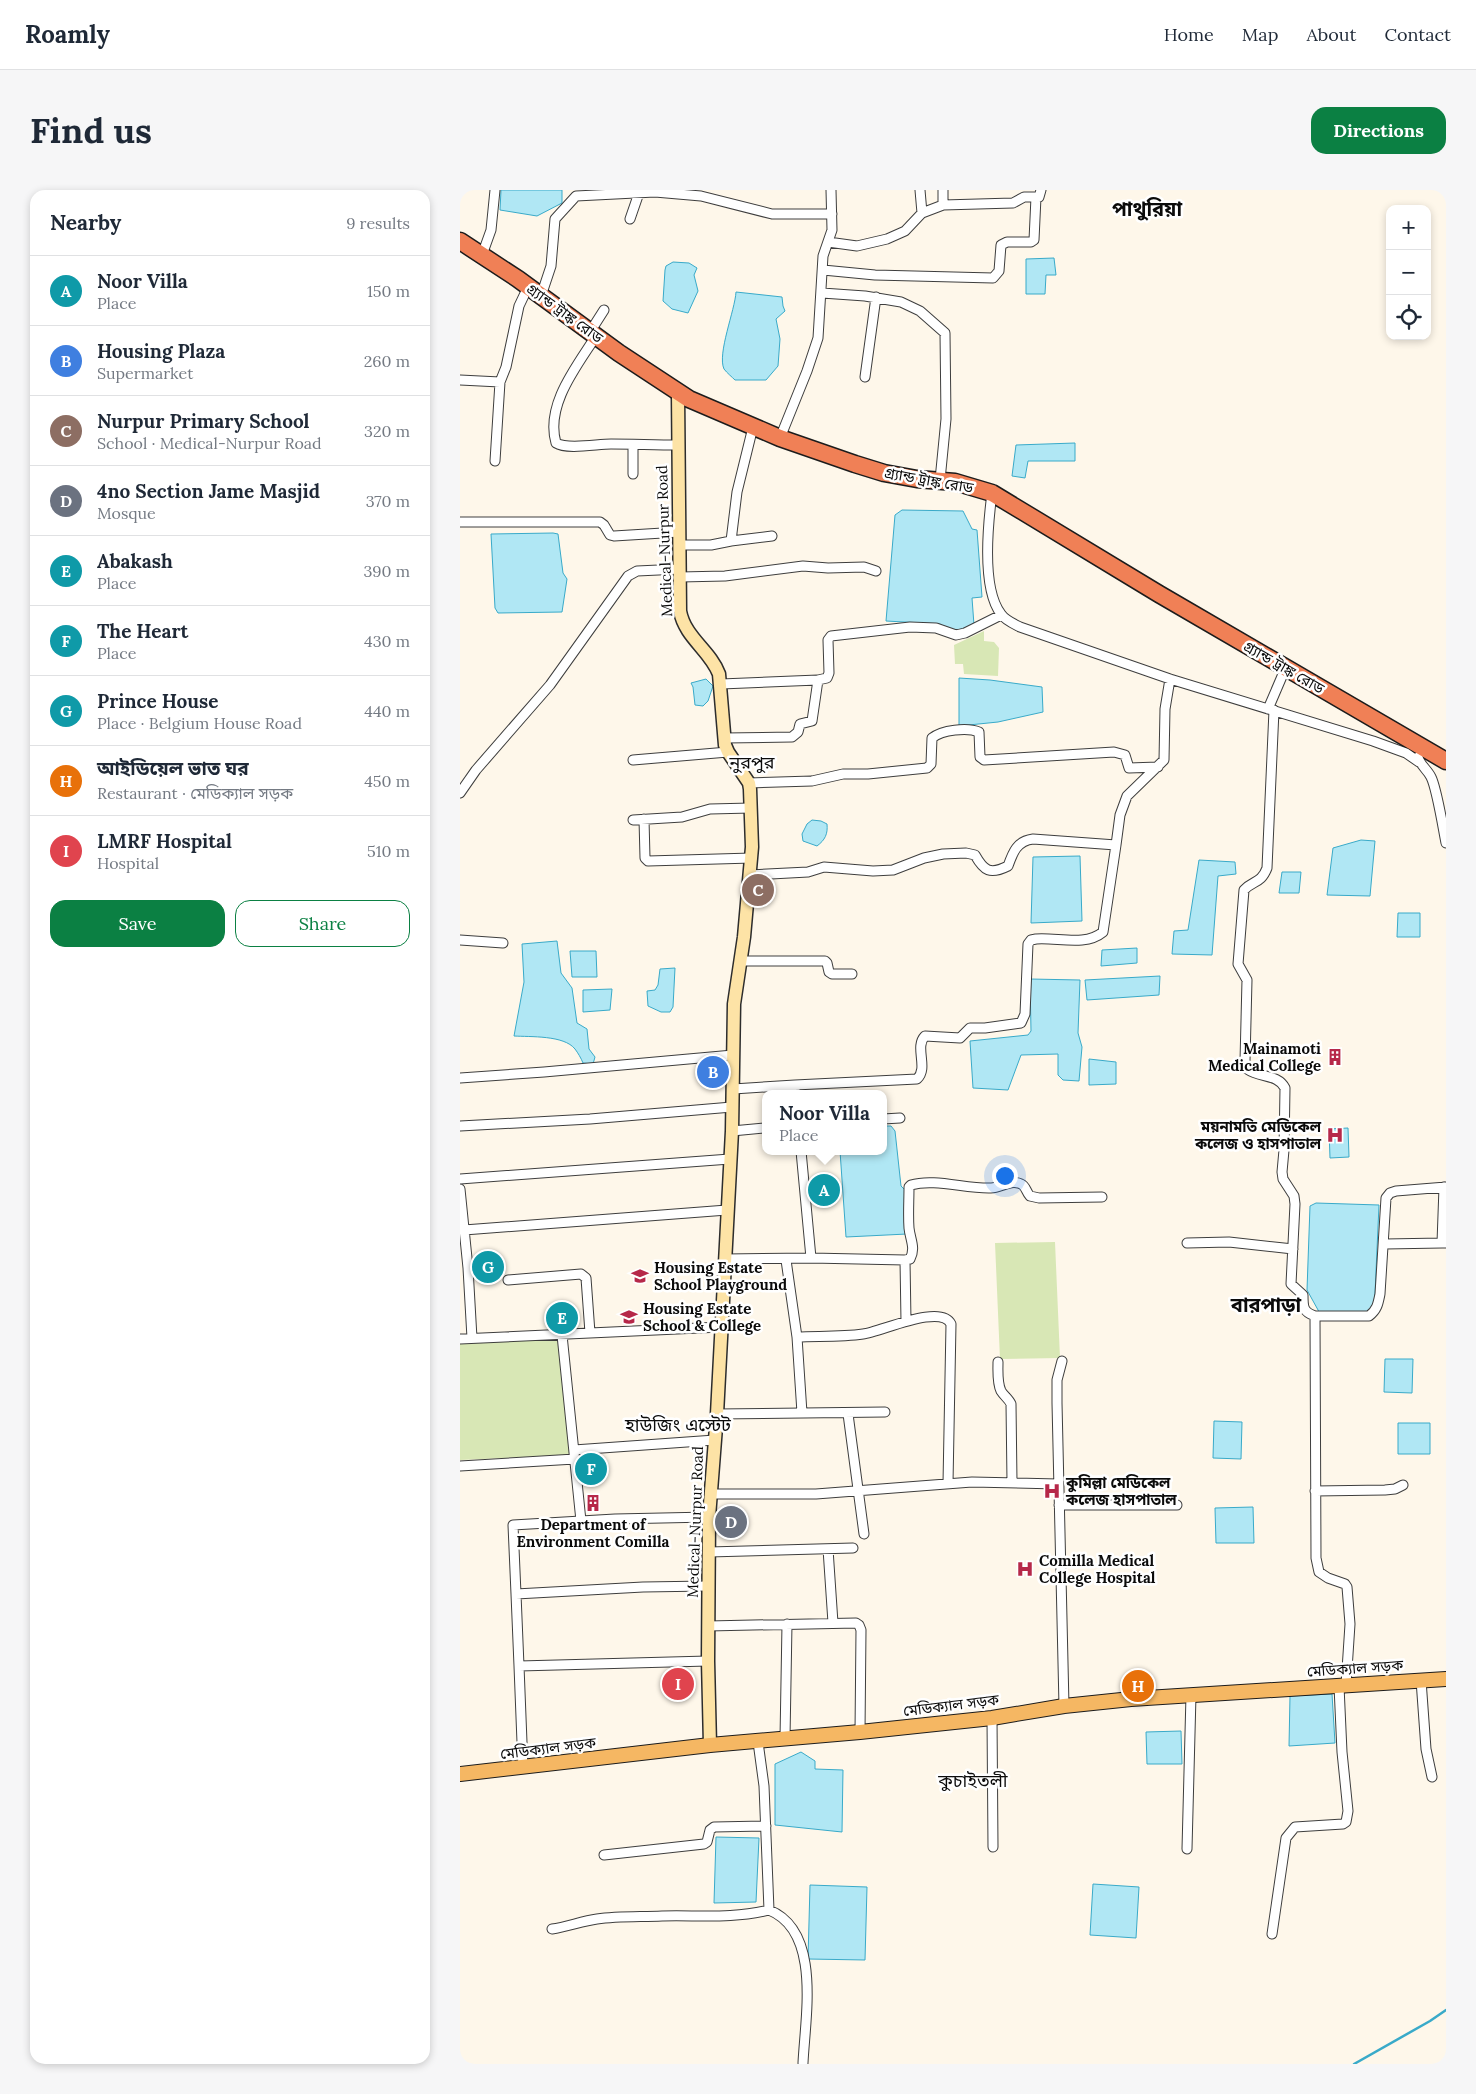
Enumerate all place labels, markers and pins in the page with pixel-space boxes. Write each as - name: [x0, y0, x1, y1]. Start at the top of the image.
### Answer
- pin: C: [742, 871, 774, 909]
- place label: Mainamoti Medical College: [1208, 1039, 1321, 1075]
- building icon: Mainamoti Medical College: [1325, 1047, 1345, 1067]
- pin: B: [697, 1053, 729, 1091]
- place label: ময়নামতি মেডিকেল কলেজ ও হাসপাতাল: [1194, 1117, 1322, 1153]
- hospital icon: ময়নামতি মেডিকেল কলেজ ও হাসপাতাল: [1325, 1125, 1345, 1145]
- pin: A: [808, 1171, 840, 1209]
- pin: G: [472, 1248, 504, 1286]
- place label: Housing Estate School Playground: [654, 1258, 787, 1294]
- school or university icon: Housing Estate School Playground: [630, 1266, 650, 1286]
- pin: E: [546, 1299, 578, 1337]
- place label: Housing Estate School & College: [643, 1299, 761, 1335]
- school or university icon: Housing Estate School & College: [619, 1307, 639, 1327]
- pin: F: [575, 1450, 607, 1488]
- place label: কুমিল্লা মেডিকেল কলেজ হাসপাতাল: [1065, 1473, 1177, 1509]
- hospital icon: কুমিল্লা মেডিকেল কলেজ হাসপাতাল: [1042, 1481, 1062, 1501]
- building icon: Department of Environment Comilla: [583, 1493, 603, 1513]
- pin: D: [715, 1503, 747, 1541]
- place label: Department of Environment Comilla: [517, 1515, 670, 1551]
- place label: Comilla Medical College Hospital: [1039, 1551, 1156, 1587]
- hospital icon: Comilla Medical College Hospital: [1015, 1559, 1035, 1579]
- pin: I: [662, 1665, 694, 1703]
- pin: H: [1122, 1667, 1154, 1705]

